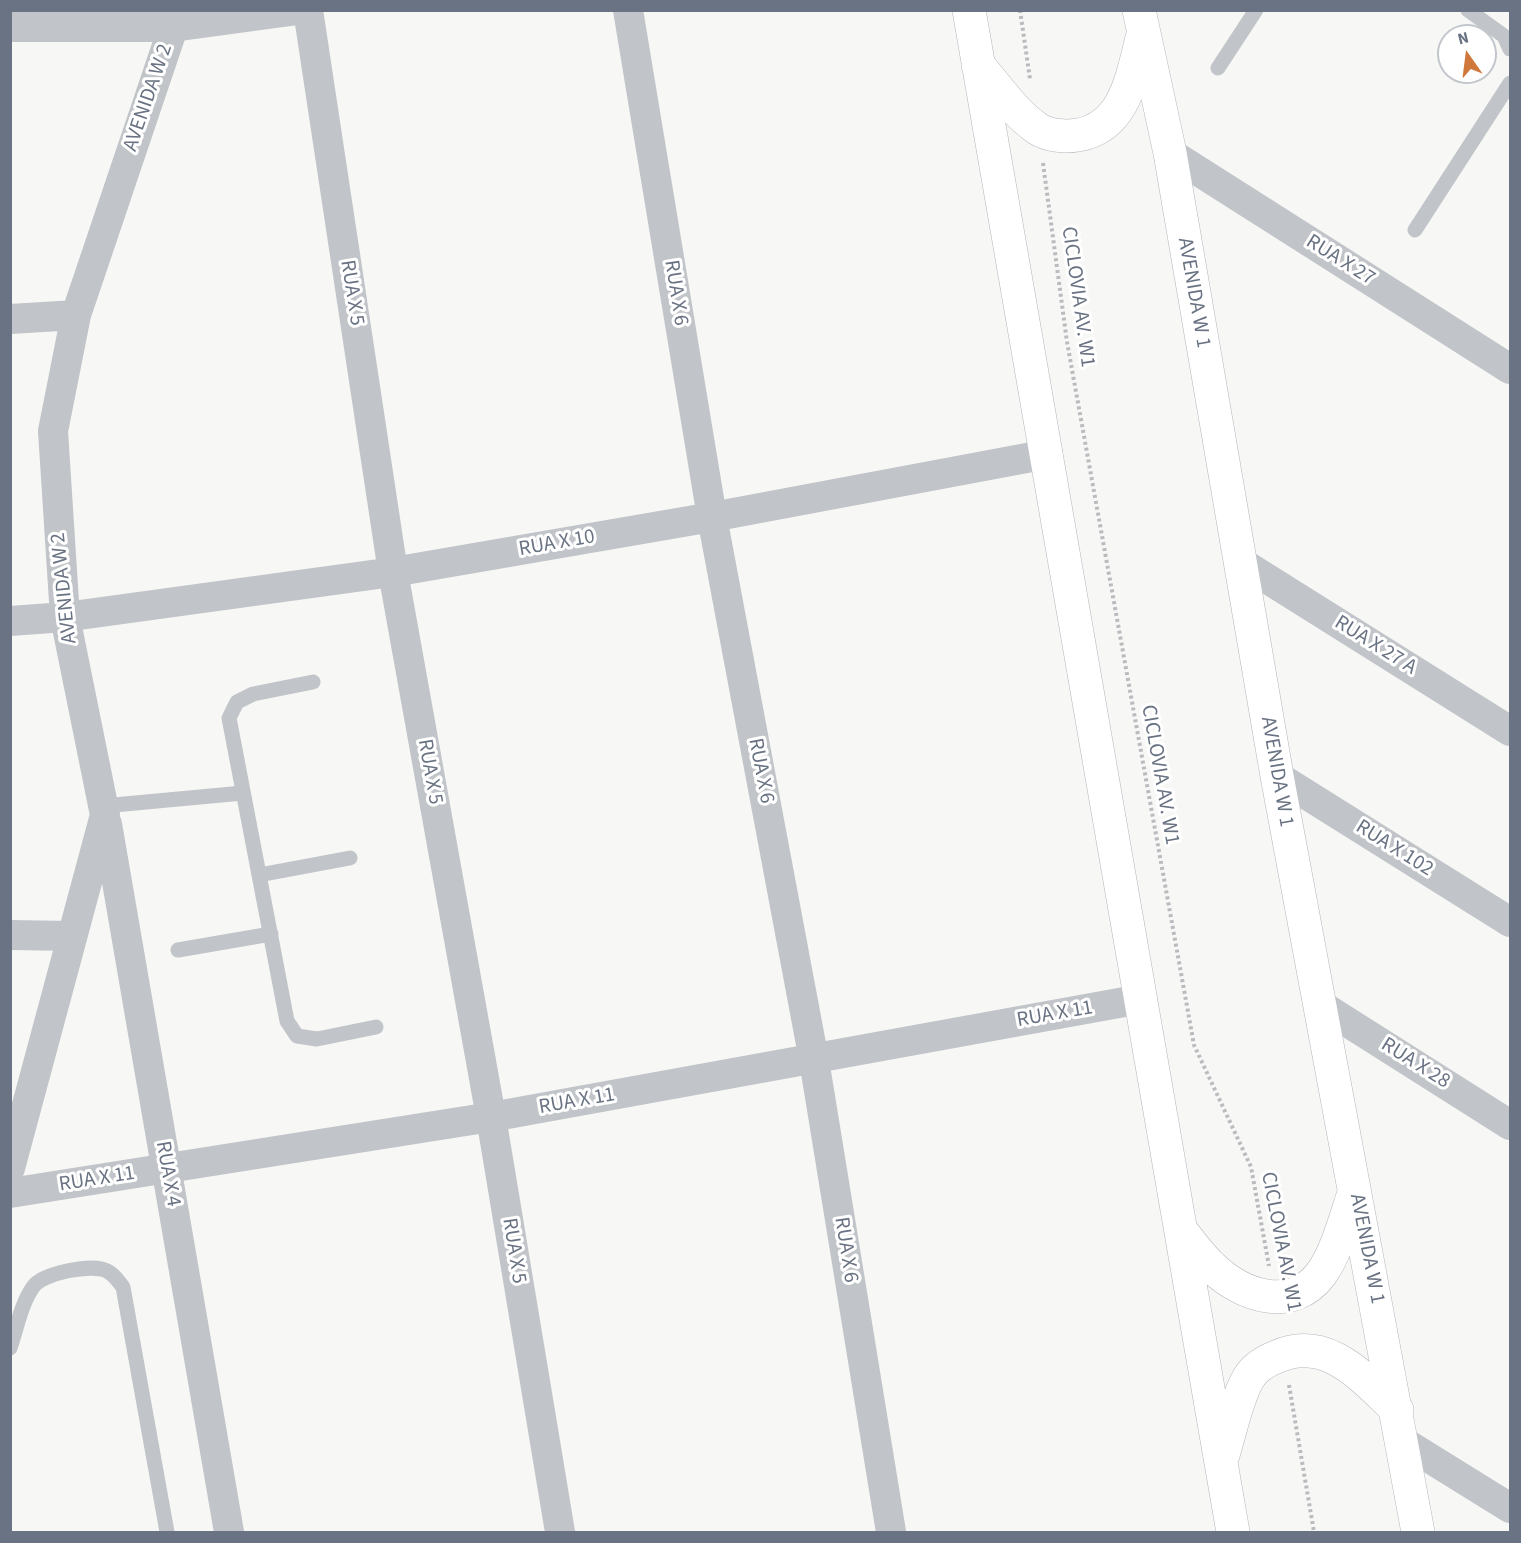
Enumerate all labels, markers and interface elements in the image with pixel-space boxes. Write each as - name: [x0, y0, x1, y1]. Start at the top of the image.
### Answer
- north arrow: [1437, 24, 1497, 84]
- text: N: [1455, 27, 1471, 50]
- street label: AVENIDA W 2: [119, 41, 179, 155]
- street label: CICLOVIA AV. W1: [1055, 225, 1099, 369]
- street label: RUA X 27: [1301, 230, 1379, 292]
- street label: AVENIDA W 1: [1171, 236, 1215, 350]
- street label: RUA X 5: [333, 258, 369, 328]
- street label: RUA X 6: [657, 258, 693, 328]
- street label: RUA X 10: [517, 525, 597, 563]
- street label: AVENIDA W 2: [47, 531, 83, 645]
- street label: RUA X 27 A: [1329, 611, 1421, 681]
- street label: CICLOVIA AV. W1: [1134, 703, 1184, 847]
- street label: AVENIDA W 1: [1254, 715, 1298, 829]
- street label: RUA X 6: [741, 736, 779, 806]
- street label: RUA X 5: [411, 737, 447, 807]
- street label: RUA X 102: [1350, 815, 1438, 883]
- street label: RUA X 11: [1015, 996, 1095, 1034]
- street label: RUA X 28: [1376, 1033, 1454, 1095]
- street label: RUA X 11: [537, 1083, 617, 1121]
- street label: RUA X 4: [149, 1139, 185, 1209]
- street label: RUA X 11: [57, 1162, 137, 1198]
- street label: CICLOVIA AV. W1: [1254, 1170, 1306, 1314]
- street label: AVENIDA W 1: [1343, 1192, 1389, 1306]
- street label: RUA X 6: [827, 1215, 863, 1285]
- street label: RUA X 5: [495, 1216, 531, 1286]

